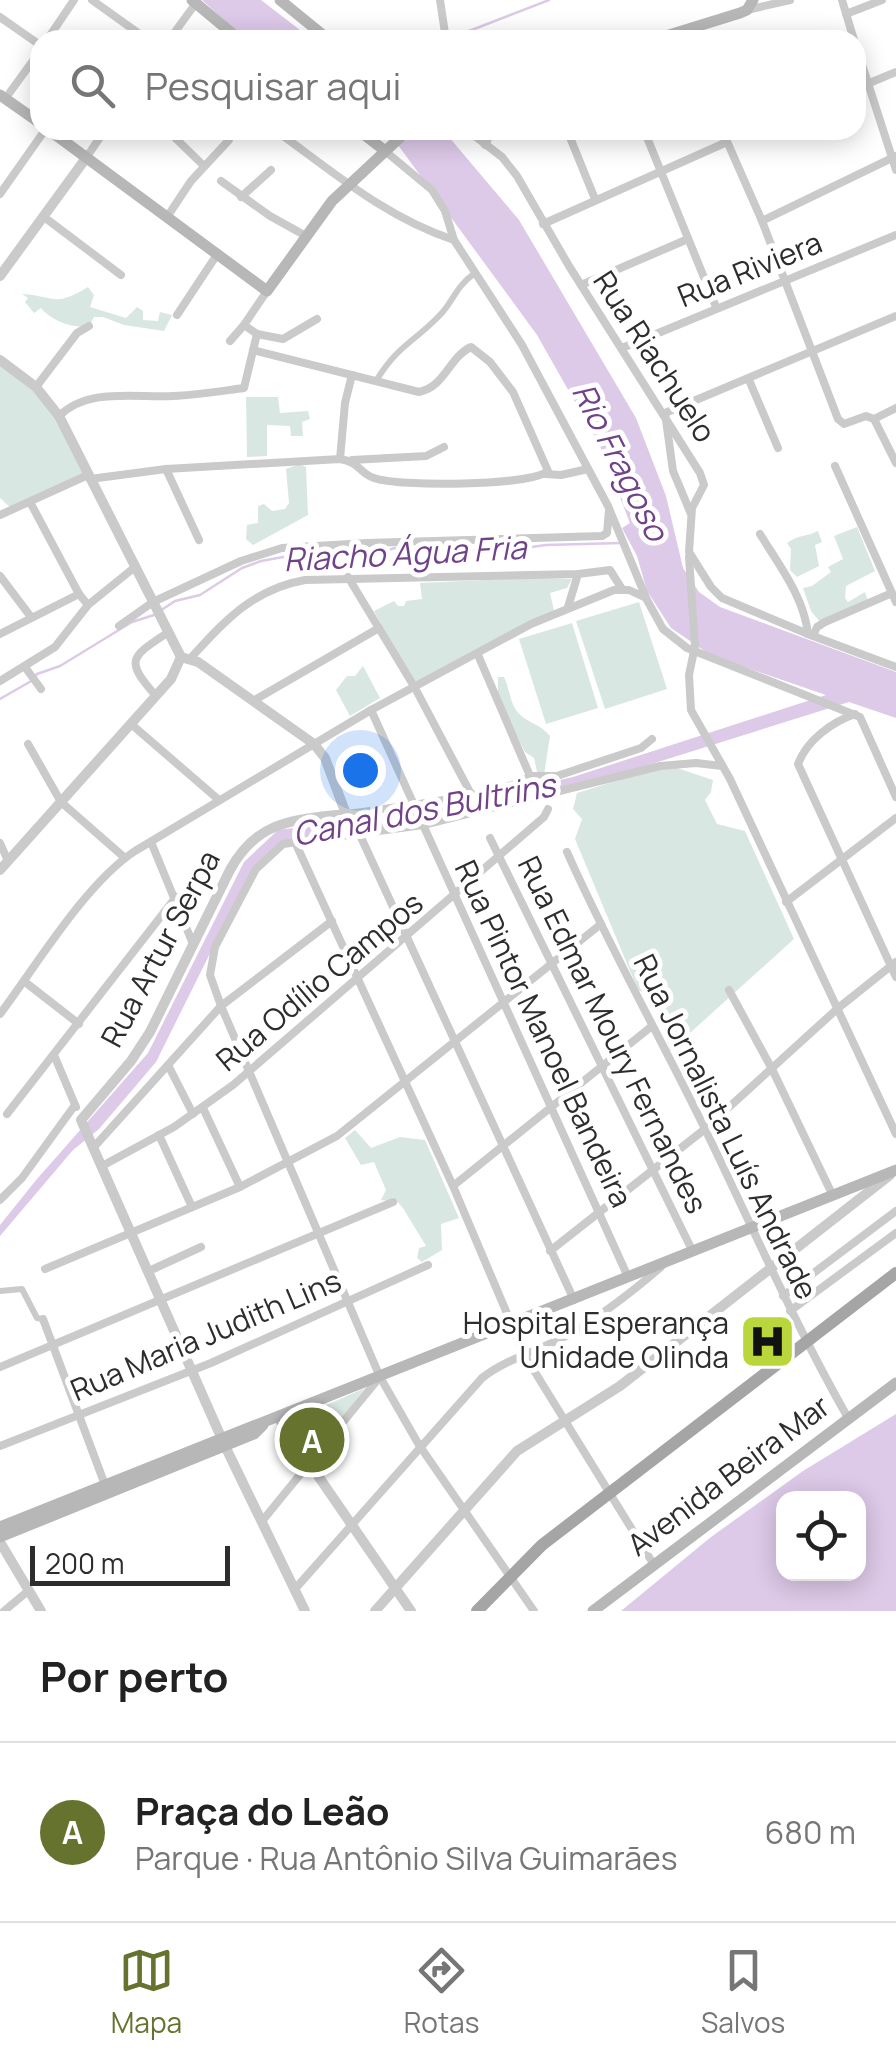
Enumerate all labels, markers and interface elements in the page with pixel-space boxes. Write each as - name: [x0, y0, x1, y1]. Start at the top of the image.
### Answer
- search box: [30, 30, 866, 140]
- icon: search: [65, 58, 120, 113]
- text: Pesquisar aqui: [145, 59, 401, 111]
- street label: Rua Riviera: [671, 221, 828, 316]
- street label: Rua Riachuelo: [585, 263, 726, 450]
- water label: Rio Fragoso: [562, 375, 680, 550]
- water label: Riacho Água Fria: [283, 525, 530, 581]
- your location: [335, 745, 386, 796]
- water label: Canal dos Bultrins: [289, 762, 561, 856]
- street label: Rua Artur Serpa: [91, 843, 229, 1054]
- street label: Rua Edmar Moury Fernandes: [509, 849, 718, 1220]
- street label: Rua Pintor Manoel Bandeira: [446, 853, 643, 1213]
- street label: Rua Odílio Campos: [207, 882, 431, 1080]
- street label: Rua Jornalista Luís Andrade: [625, 947, 828, 1306]
- street label: Rua Maria Judith Lins: [64, 1259, 347, 1410]
- place label: Hospital Esperança Unidade Olinda: [463, 1302, 729, 1377]
- hospital icon: Hospital Esperança Unidade Olinda: [738, 1311, 798, 1371]
- street label: Avenida Beira Mar: [619, 1385, 838, 1564]
- pin: A: [280, 1402, 344, 1478]
- map controls: [776, 1491, 866, 1581]
- button: locate: [776, 1491, 866, 1581]
- scale bar: [30, 1541, 230, 1586]
- text: 200 m: [45, 1544, 124, 1582]
- text: Por perto: [40, 1647, 228, 1705]
- text: Praça do Leão: [135, 1784, 390, 1836]
- text: A: [62, 1810, 83, 1854]
- text: 680 m: [765, 1810, 856, 1854]
- text: Parque · Rua Antônio Silva Guimarães: [135, 1836, 677, 1880]
- tab: Mapa: [111, 1943, 182, 2041]
- tab: Rotas: [404, 1943, 479, 2041]
- tab: Salvos: [701, 1943, 785, 2041]

